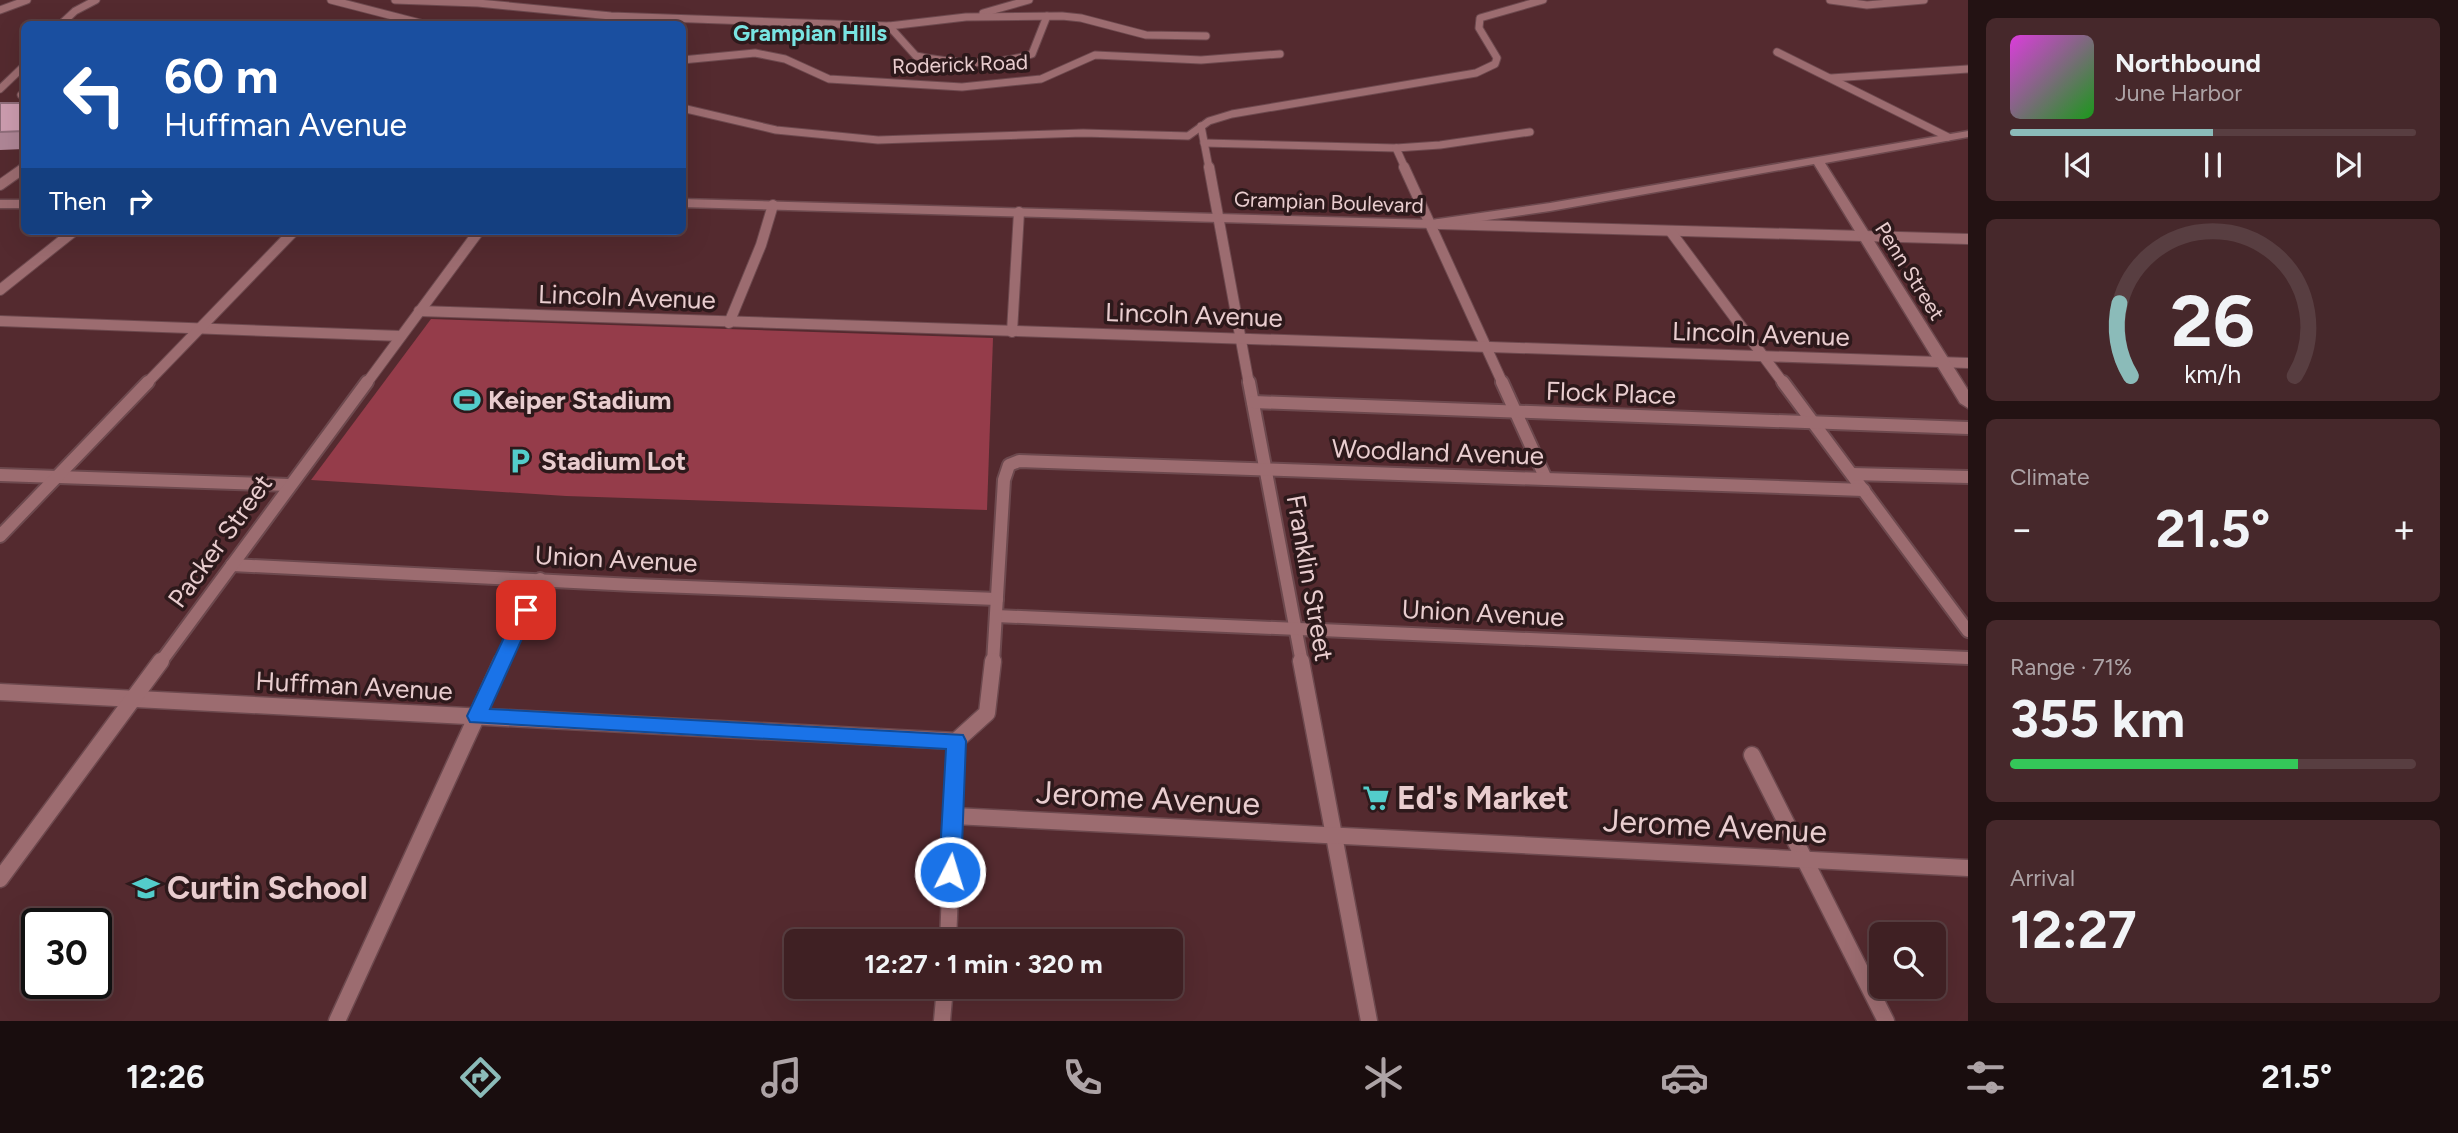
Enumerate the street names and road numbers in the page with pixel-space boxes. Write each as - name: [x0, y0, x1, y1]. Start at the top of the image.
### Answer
- street label: Roderick Road: [892, 49, 1028, 79]
- street label: Grampian Boulevard: [1234, 186, 1424, 218]
- street label: Penn Street: [1870, 217, 1950, 325]
- street label: Lincoln Avenue: [538, 278, 716, 316]
- street label: Lincoln Avenue: [1105, 296, 1283, 334]
- street label: Lincoln Avenue: [1672, 315, 1850, 353]
- street label: Flock Place: [1545, 375, 1677, 411]
- street label: Woodland Avenue: [1331, 432, 1545, 472]
- street label: Packer Street: [161, 468, 279, 614]
- street label: Franklin Street: [1280, 492, 1340, 664]
- street label: Union Avenue: [534, 539, 698, 579]
- street label: Union Avenue: [1401, 593, 1565, 633]
- street label: Huffman Avenue: [255, 665, 453, 707]
- street label: Jerome Avenue: [1035, 773, 1261, 823]
- street label: Jerome Avenue: [1602, 801, 1828, 851]

